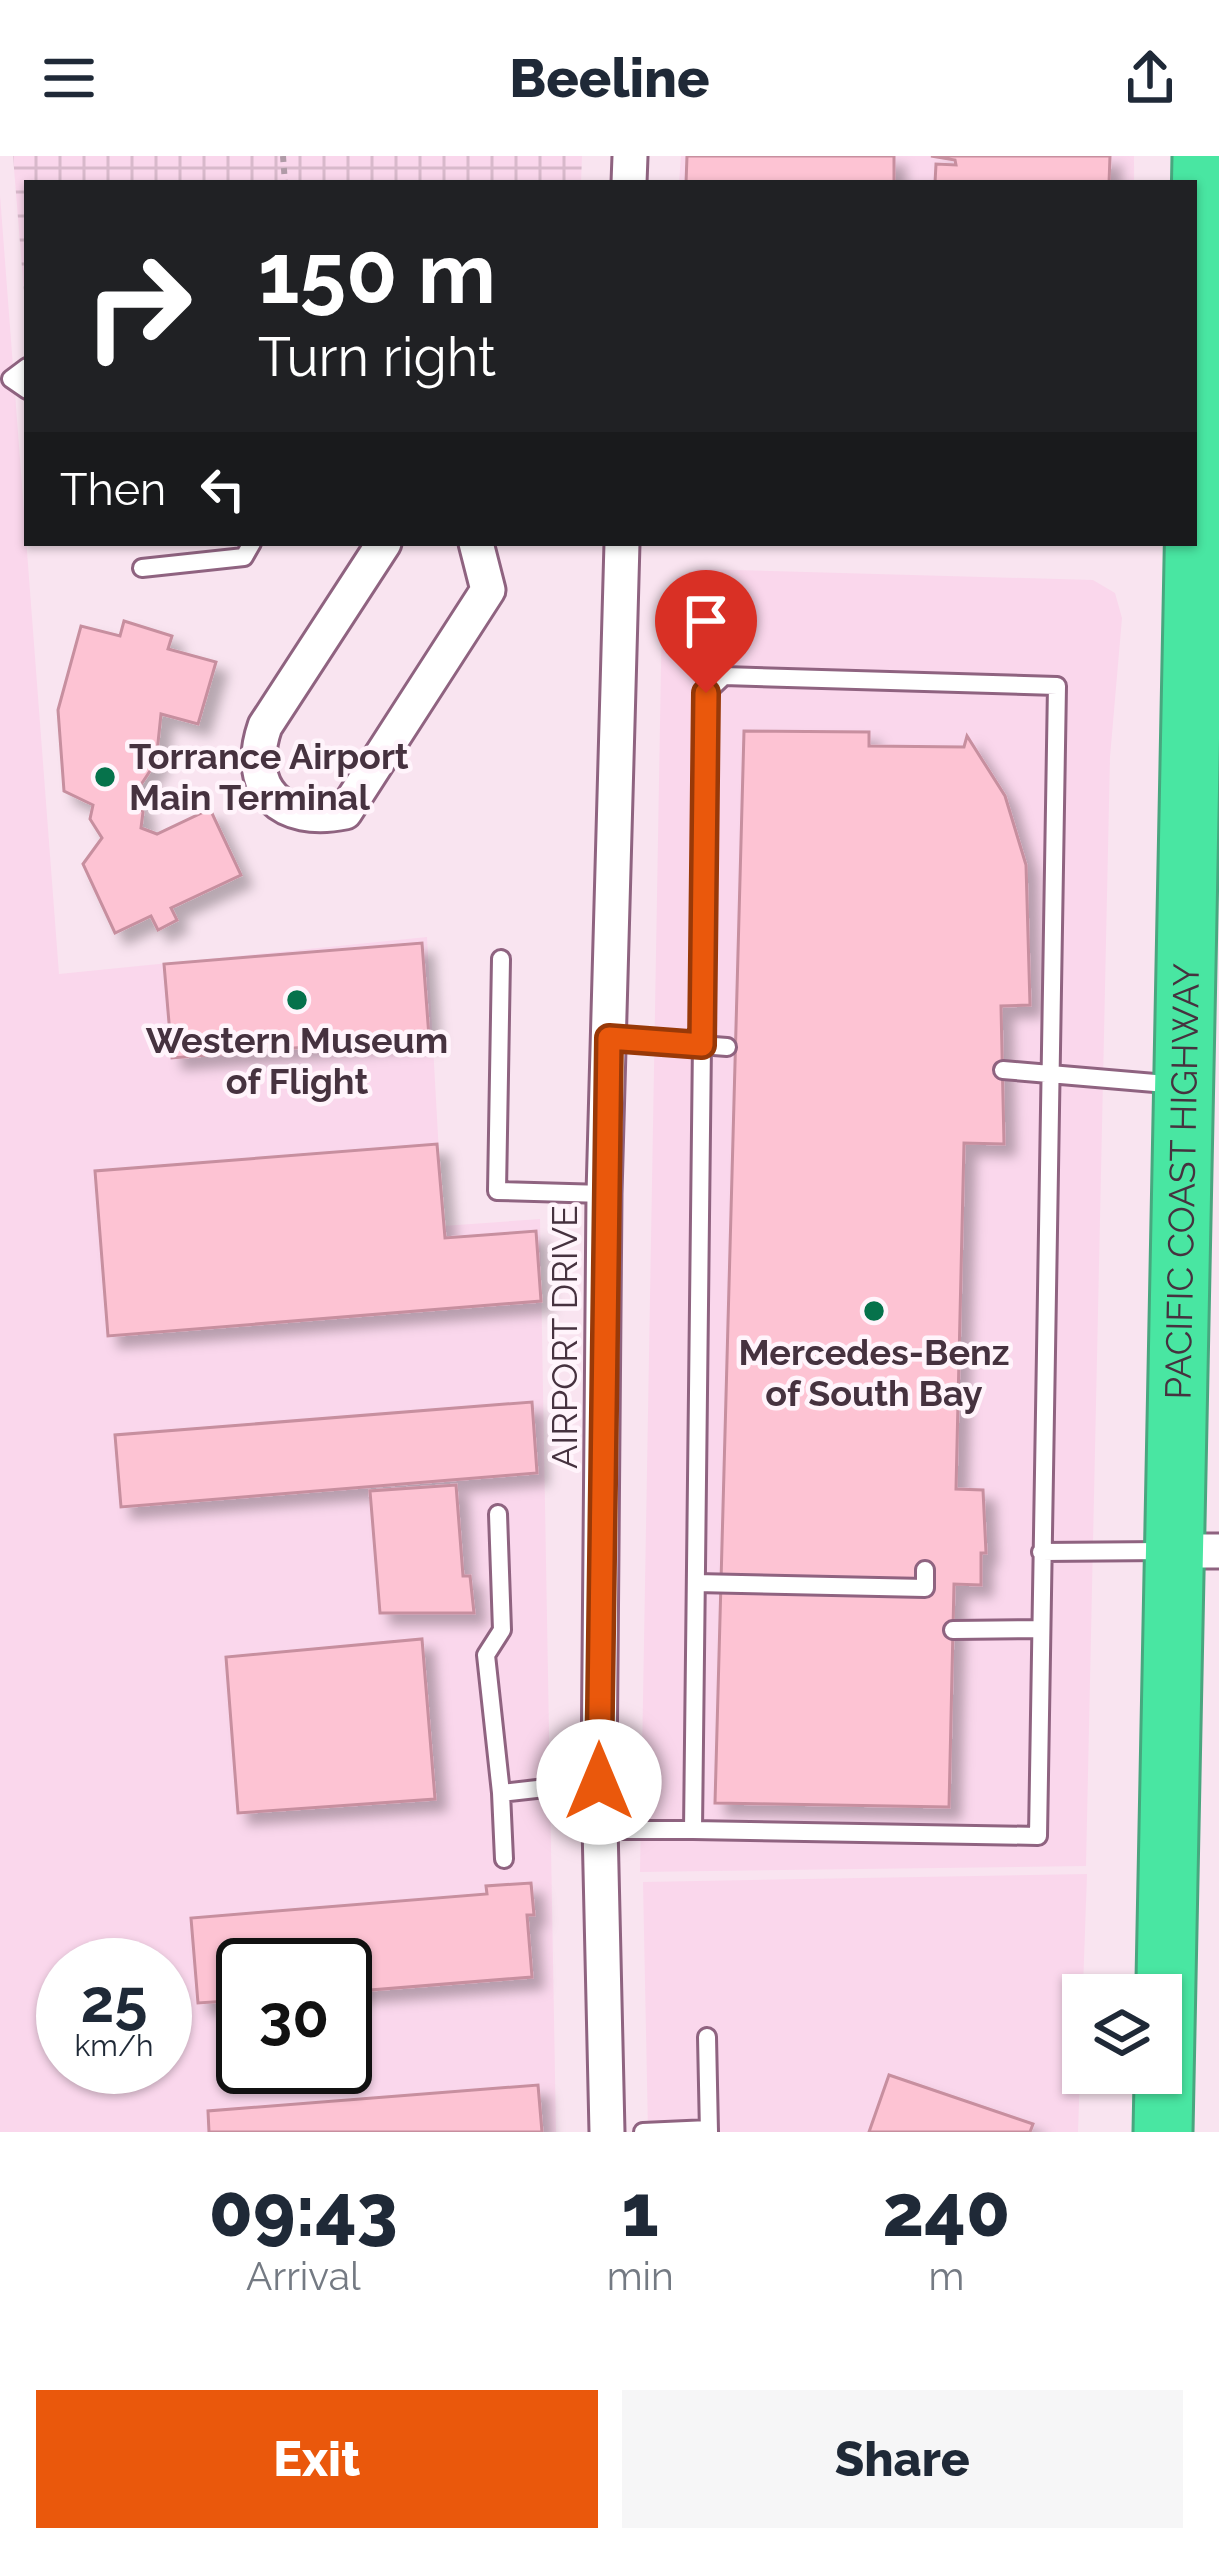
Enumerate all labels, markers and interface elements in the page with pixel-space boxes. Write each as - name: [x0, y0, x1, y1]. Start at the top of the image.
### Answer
- icon: menu: [36, 45, 102, 111]
- icon: share: [1117, 45, 1183, 111]
- text: Beeline: [509, 46, 710, 110]
- text: 150 m: [258, 224, 496, 323]
- icon: right: [60, 228, 216, 384]
- text: Turn right: [258, 325, 496, 389]
- icon: left: [190, 456, 256, 522]
- text: Then: [60, 463, 166, 516]
- pin: [655, 570, 757, 693]
- icon: arrive: [673, 588, 739, 654]
- place label: Torrance Airport Main Terminal: [129, 735, 409, 818]
- marker: Torrance Airport Main Terminal: [92, 764, 118, 790]
- street label: PACIFIC COAST HIGHWAY: [1156, 963, 1207, 1400]
- marker: Western Museum of Flight: [284, 987, 310, 1013]
- place label: Western Museum of Flight: [146, 1019, 448, 1102]
- street label: AIRPORT DRIVE: [543, 1205, 585, 1469]
- marker: Mercedes-Benz of South Bay: [861, 1298, 887, 1324]
- place label: Mercedes-Benz of South Bay: [739, 1331, 1009, 1414]
- position arrow: [536, 1719, 662, 1845]
- speed limit sign: 30: [216, 1938, 372, 2094]
- text: 25: [80, 1966, 148, 2036]
- map controls: [1062, 1974, 1182, 2094]
- button: layers: [1062, 1974, 1182, 2094]
- text: km/h: [74, 2028, 154, 2063]
- text: 09:43: [209, 2168, 398, 2253]
- text: 1: [622, 2168, 659, 2253]
- text: 240: [883, 2168, 1010, 2253]
- text: Arrival: [246, 2253, 361, 2299]
- text: min: [607, 2253, 674, 2299]
- text: m: [928, 2253, 964, 2299]
- button: Exit: [36, 2390, 598, 2528]
- button: Share: [622, 2390, 1183, 2528]

